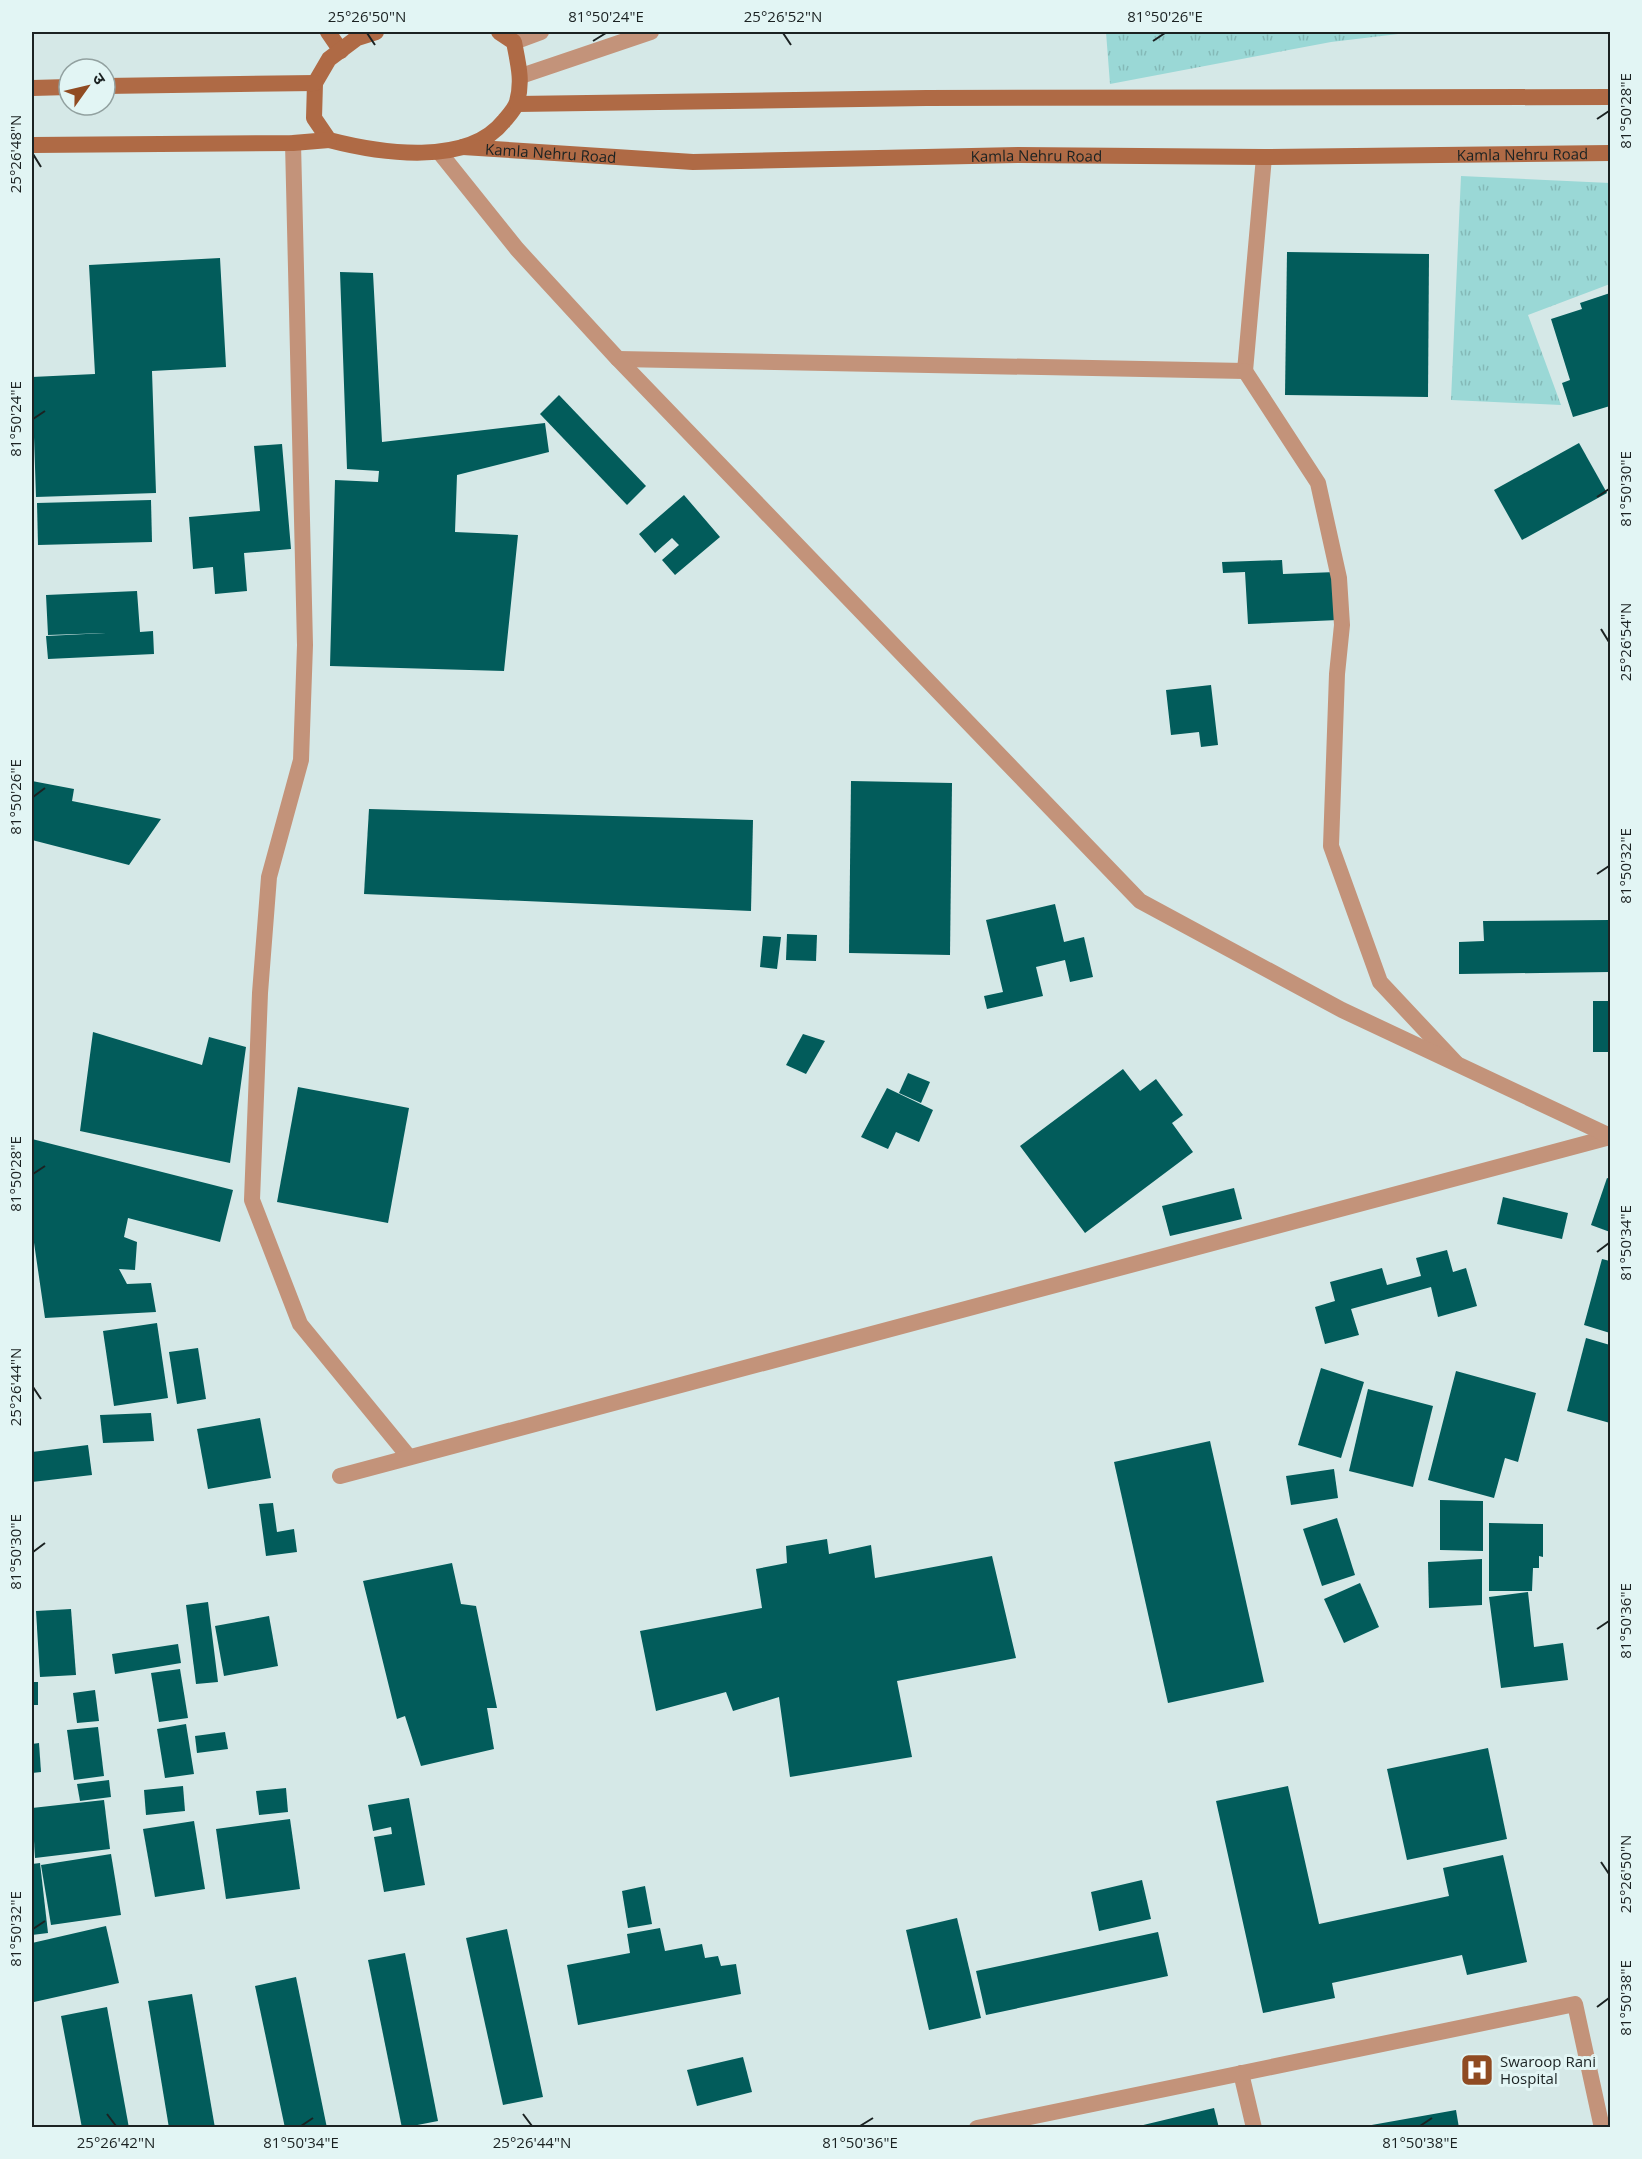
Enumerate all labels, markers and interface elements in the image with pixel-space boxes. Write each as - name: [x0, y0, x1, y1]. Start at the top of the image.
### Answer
- text: 25°26'50"N: [328, 6, 406, 26]
- text: 81°50'24"E: [568, 6, 644, 26]
- text: 25°26'52"N: [744, 6, 822, 26]
- text: 81°50'26"E: [1127, 6, 1203, 26]
- north arrow: [57, 57, 117, 117]
- text: उ: [88, 69, 112, 89]
- text: 81°50'28"E: [1615, 73, 1635, 149]
- text: 25°26'48"N: [5, 115, 25, 193]
- street label: Kamla Nehru Road: [485, 138, 617, 167]
- street label: Kamla Nehru Road: [1457, 143, 1588, 165]
- street label: Kamla Nehru Road: [970, 145, 1102, 166]
- text: 81°50'24"E: [5, 381, 25, 457]
- text: 81°50'30"E: [1615, 451, 1635, 527]
- text: 25°26'54"N: [1615, 603, 1635, 681]
- text: 81°50'26"E: [5, 759, 25, 835]
- text: 81°50'32"E: [1615, 828, 1635, 904]
- text: 81°50'28"E: [5, 1136, 25, 1212]
- text: 81°50'34"E: [1615, 1205, 1635, 1281]
- text: 25°26'44"N: [5, 1348, 25, 1426]
- text: 81°50'30"E: [5, 1514, 25, 1590]
- text: 81°50'36"E: [1615, 1583, 1635, 1659]
- text: 25°26'50"N: [1615, 1835, 1635, 1913]
- text: 81°50'32"E: [5, 1891, 25, 1967]
- text: 81°50'38"E: [1615, 1960, 1635, 2036]
- place label: Swaroop Rani Hospital: [1500, 2051, 1596, 2088]
- hospital icon: Swaroop Rani Hospital: [1459, 2052, 1495, 2088]
- text: 25°26'42"N: [77, 2132, 155, 2152]
- text: 81°50'34"E: [263, 2132, 339, 2152]
- text: 25°26'44"N: [493, 2132, 571, 2152]
- text: 81°50'36"E: [822, 2132, 898, 2152]
- text: 81°50'38"E: [1382, 2132, 1458, 2152]

